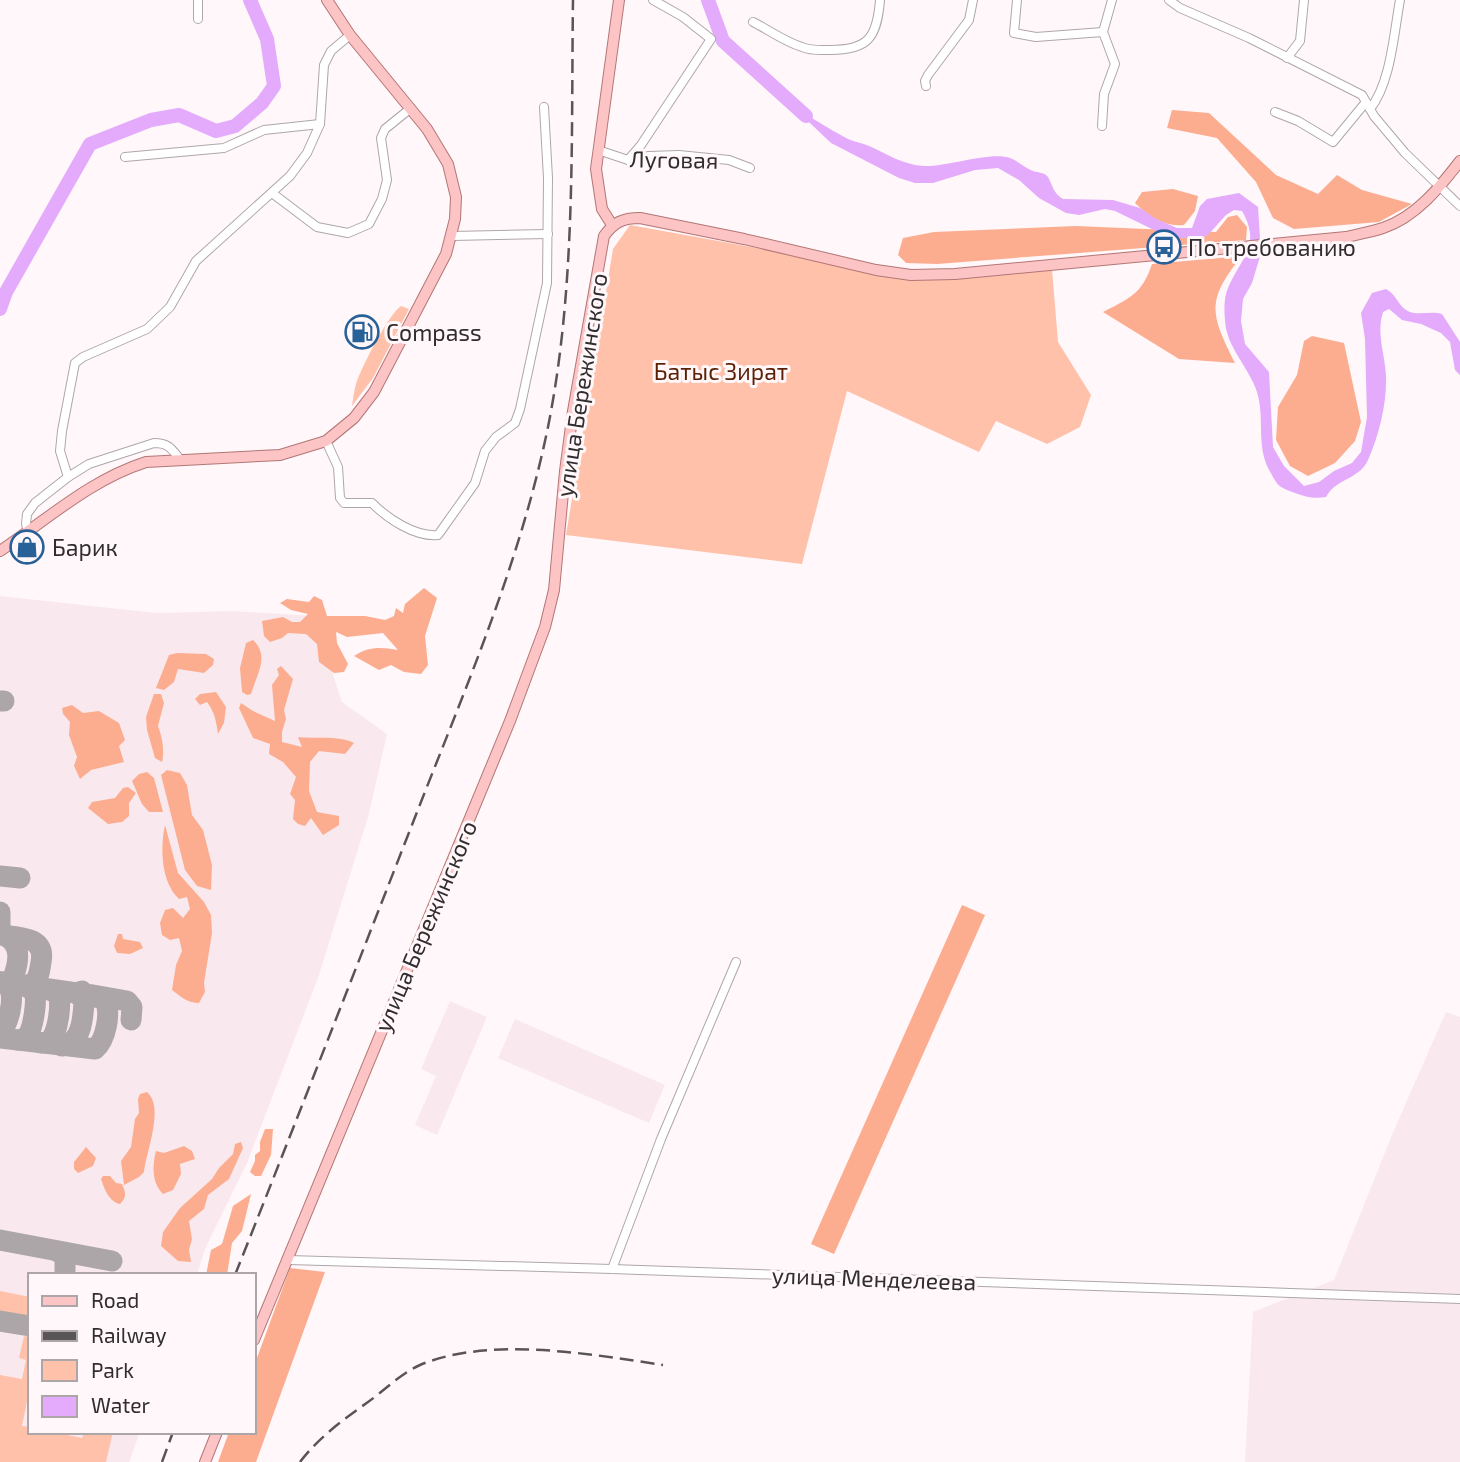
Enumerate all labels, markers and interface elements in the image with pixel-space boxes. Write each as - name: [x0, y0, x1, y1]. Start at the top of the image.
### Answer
- street label: Луговая: [629, 144, 719, 175]
- bus stop icon: По требованию: [1145, 228, 1183, 266]
- place label: По требованию: [1188, 233, 1356, 261]
- street label: улица Бережинского: [549, 271, 614, 499]
- fuel station icon: Compass: [343, 313, 381, 351]
- place label: Compass: [386, 318, 482, 346]
- park label: Батыс Зират: [654, 357, 788, 385]
- shop icon: Барик: [8, 528, 46, 566]
- place label: Барик: [52, 533, 118, 561]
- street label: улица Бережинского: [368, 816, 483, 1036]
- street label: улица Менделеева: [771, 1260, 977, 1297]
- legend: [28, 1273, 256, 1434]
- text: Road: [91, 1287, 139, 1312]
- text: Railway: [91, 1322, 167, 1347]
- text: Park: [91, 1357, 134, 1382]
- text: Water: [91, 1392, 150, 1417]

